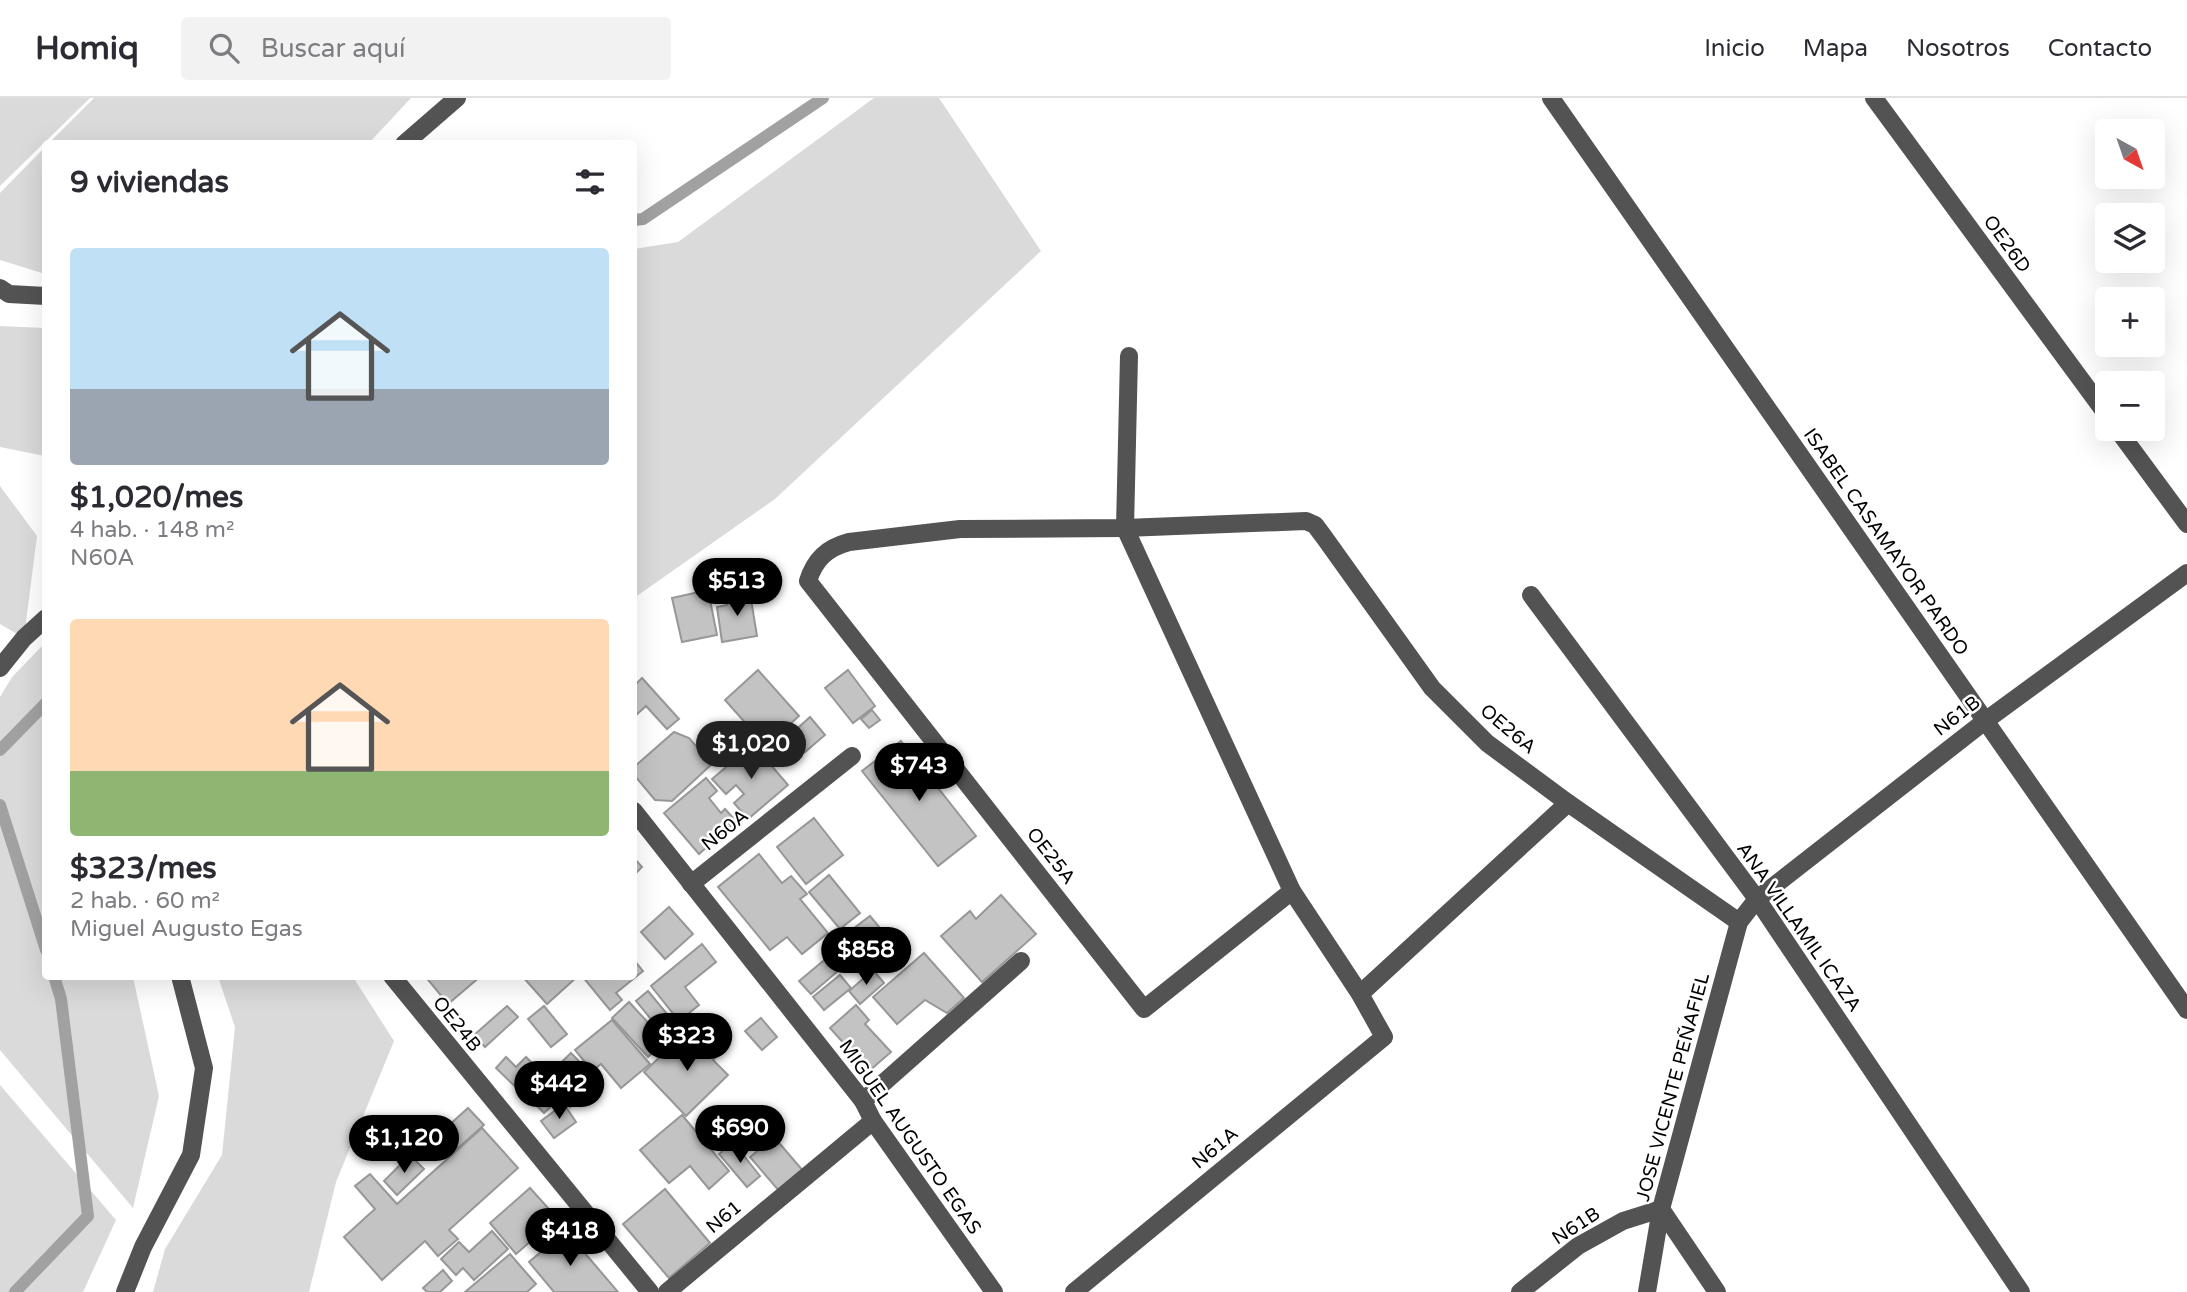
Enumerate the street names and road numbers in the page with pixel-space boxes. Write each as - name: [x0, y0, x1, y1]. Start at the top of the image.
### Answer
- street label: OE26D: [1979, 211, 2035, 277]
- street label: ISABEL CASAMAYOR PARDO: [1799, 424, 1973, 660]
- street label: N61B: [1930, 691, 1984, 741]
- street label: OE26A: [1476, 699, 1540, 759]
- street label: N60A: [697, 805, 753, 855]
- street label: OE25A: [1022, 823, 1080, 889]
- street label: ANA VILLAMIL ICAZA: [1732, 838, 1866, 1016]
- street label: JOSE VICENTE PEÑAFIEL: [1631, 970, 1714, 1203]
- street label: OE24B: [428, 992, 486, 1056]
- street label: MIGUEL AUGUSTO EGAS: [834, 1036, 986, 1238]
- street label: N61A: [1188, 1122, 1242, 1174]
- street label: N61: [702, 1196, 746, 1238]
- street label: N61B: [1548, 1203, 1604, 1249]

